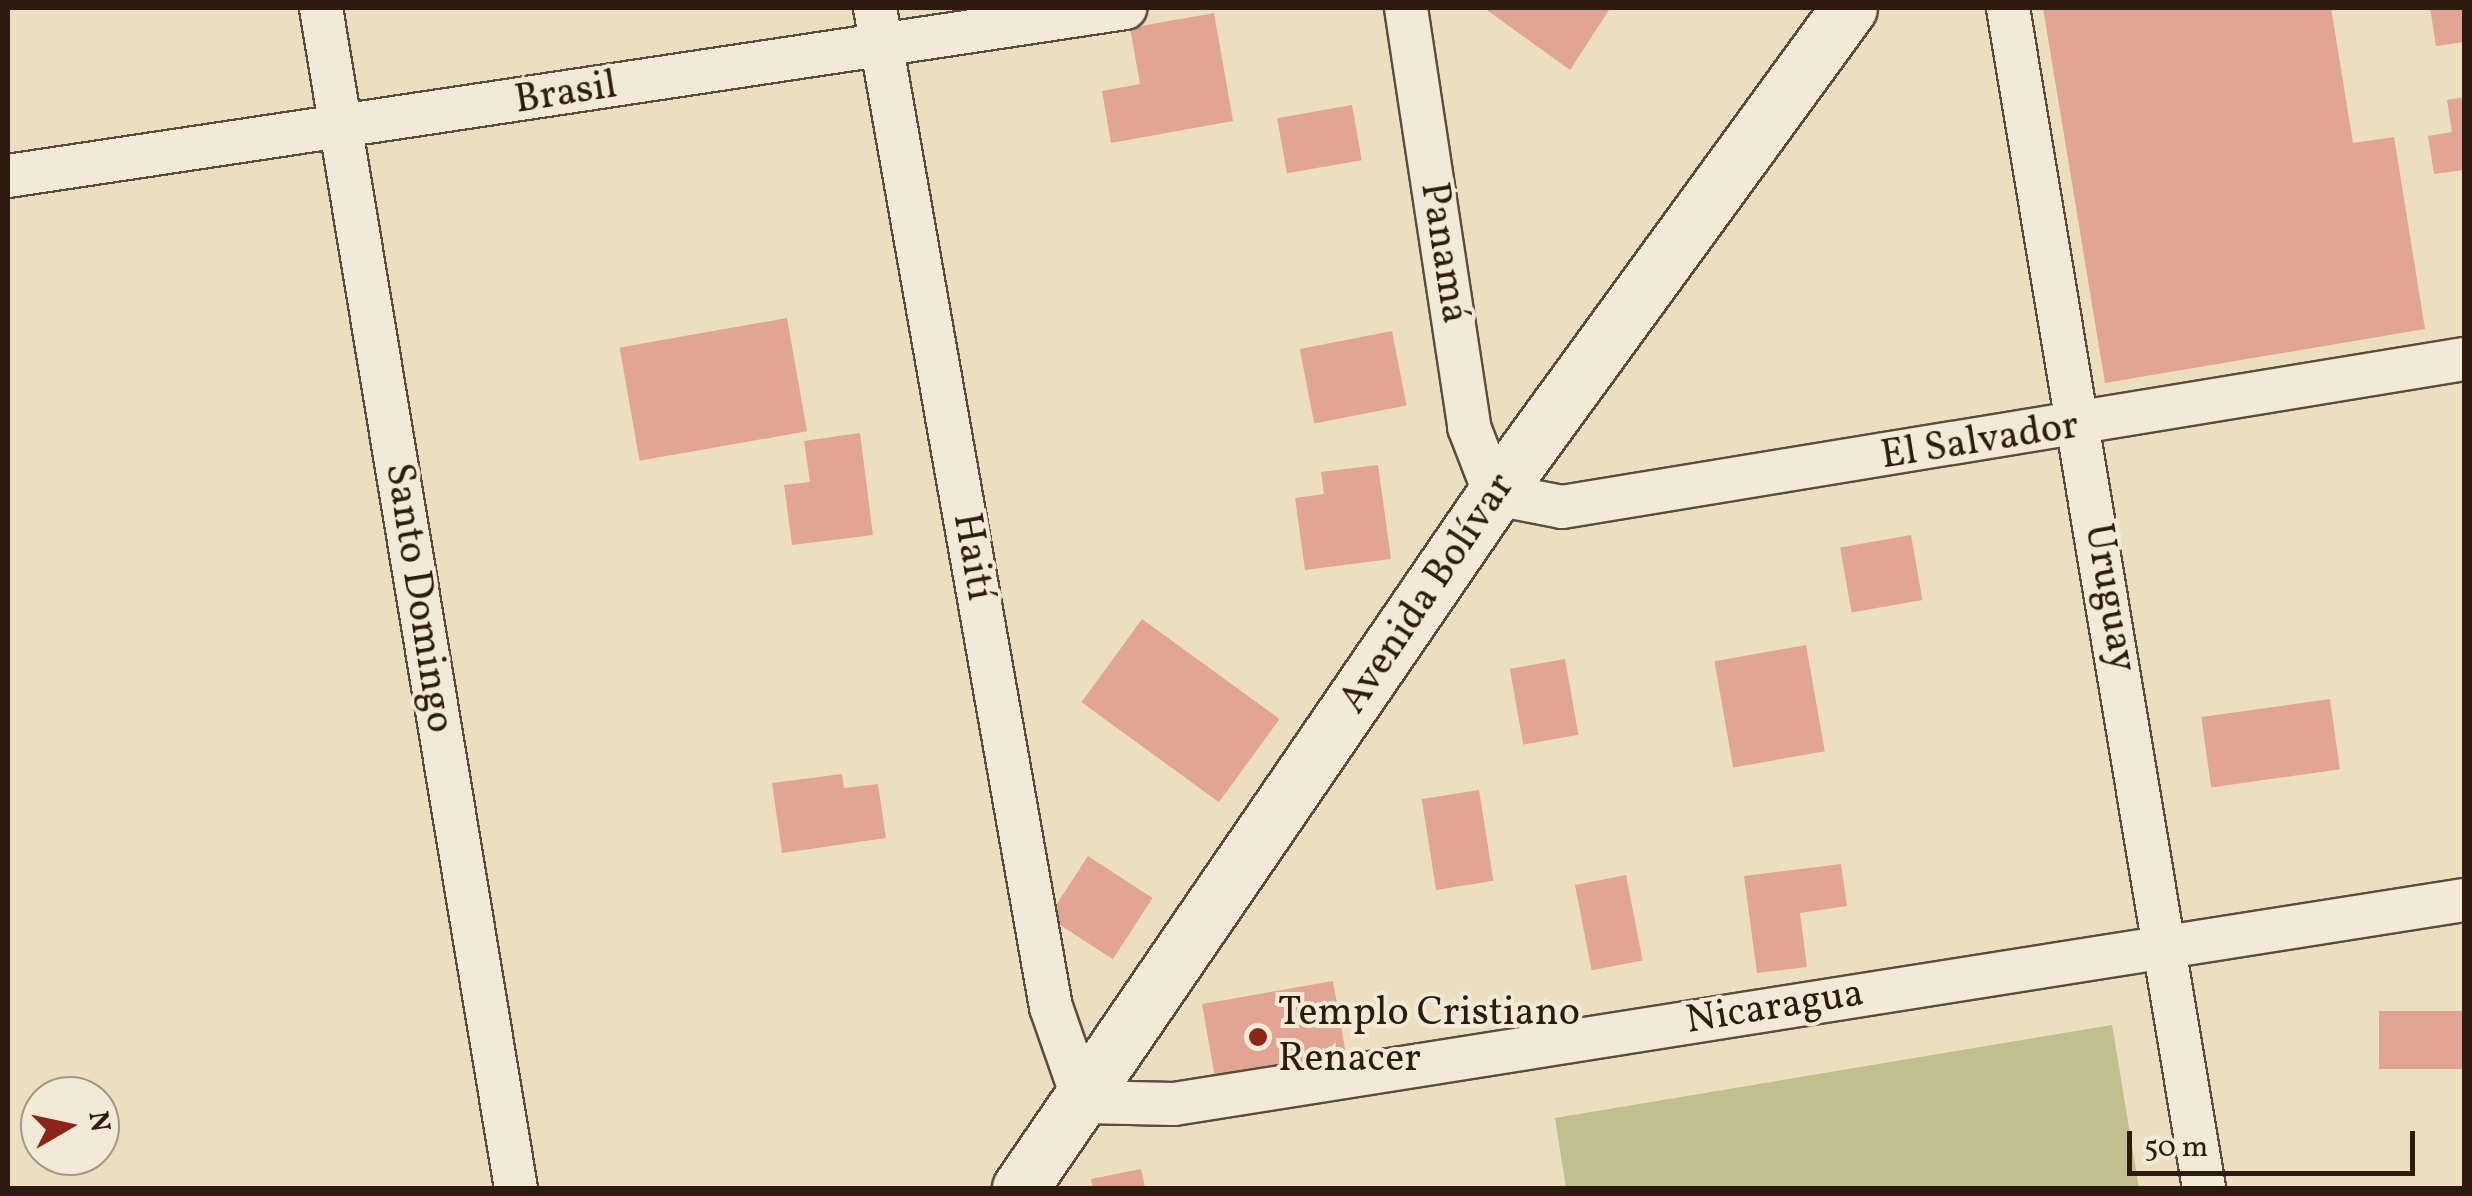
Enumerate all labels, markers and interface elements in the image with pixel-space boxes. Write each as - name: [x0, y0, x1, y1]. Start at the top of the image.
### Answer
- street label: Brasil: [512, 62, 620, 126]
- street label: Panamá: [1408, 179, 1478, 327]
- street label: El Salvador: [1878, 403, 2082, 481]
- street label: Santo Domingo: [373, 460, 463, 736]
- street label: Avenida Bolívar: [1330, 465, 1526, 723]
- street label: Haití: [941, 509, 1003, 605]
- street label: Uruguay: [2072, 520, 2146, 676]
- street label: Nicaragua: [1683, 970, 1867, 1046]
- place label: Templo Cristiano Renacer: [1278, 990, 1580, 1084]
- marker: Templo Cristiano Renacer: [1247, 1026, 1269, 1048]
- north arrow: [20, 1076, 120, 1176]
- text: N: [77, 1108, 119, 1135]
- scale bar: [2132, 1111, 2420, 1173]
- text: 50 m: [2144, 1127, 2208, 1169]

